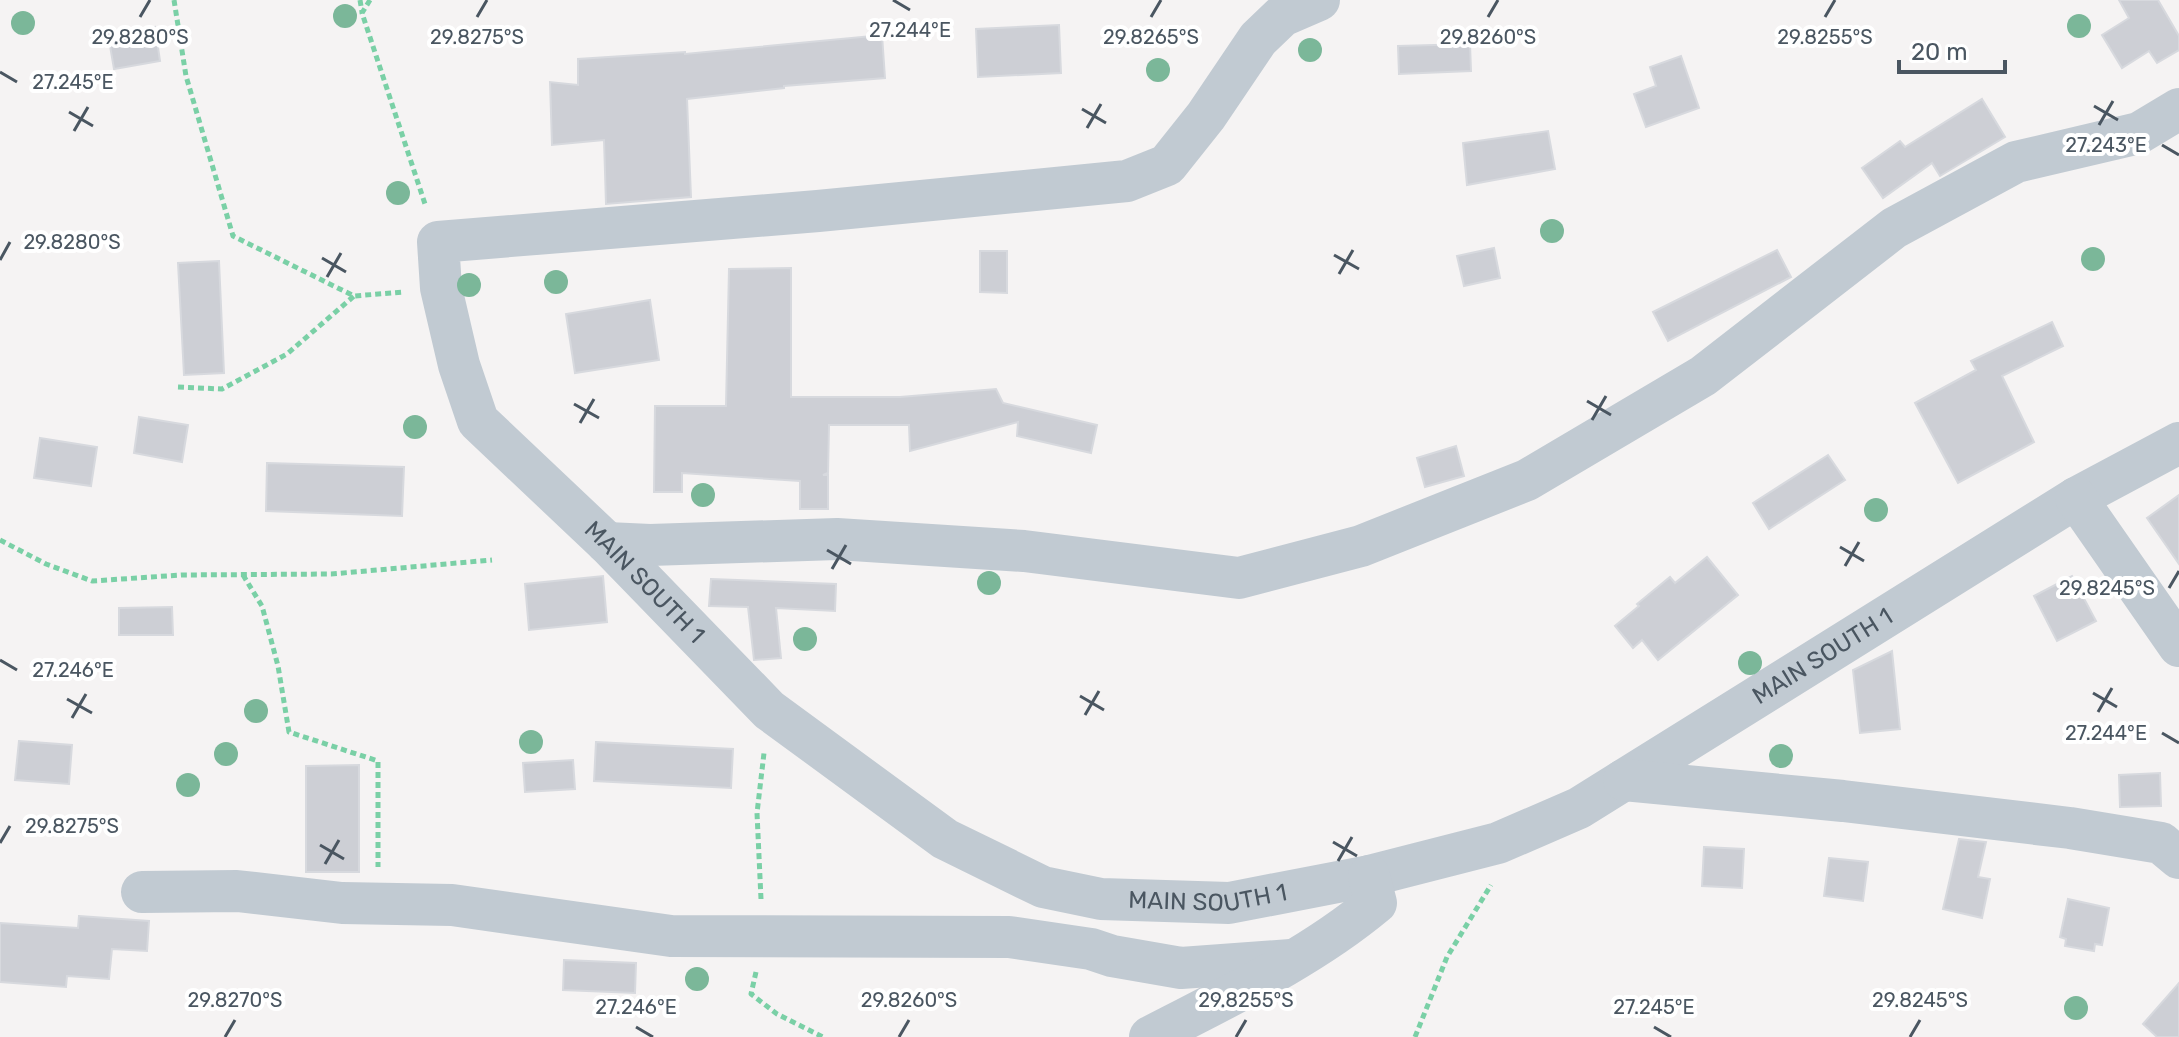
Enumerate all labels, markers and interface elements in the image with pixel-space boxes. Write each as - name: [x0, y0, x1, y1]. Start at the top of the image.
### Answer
- text: 27.244°E: [869, 18, 951, 42]
- scale bar: [1899, 24, 2005, 74]
- text: 29.8280°S: [91, 25, 189, 49]
- text: 29.8275°S: [430, 25, 524, 49]
- text: 29.8265°S: [1103, 25, 1199, 49]
- text: 29.8260°S: [1440, 25, 1536, 49]
- text: 29.8255°S: [1777, 25, 1873, 49]
- text: 20 m: [1911, 38, 1968, 66]
- text: 27.245°E: [32, 70, 114, 94]
- text: 27.243°E: [2065, 133, 2147, 157]
- text: 29.8280°S: [23, 230, 121, 254]
- street label: MAIN SOUTH 1: [579, 515, 710, 649]
- text: 29.8245°S: [2059, 576, 2155, 600]
- street label: MAIN SOUTH 1: [1747, 602, 1898, 710]
- text: 27.246°E: [32, 658, 114, 682]
- text: 27.244°E: [2065, 721, 2147, 745]
- text: 29.8275°S: [25, 814, 119, 838]
- street label: MAIN SOUTH 1: [1128, 878, 1289, 918]
- text: 29.8270°S: [188, 988, 282, 1012]
- text: 29.8260°S: [861, 988, 957, 1012]
- text: 29.8255°S: [1198, 988, 1294, 1012]
- text: 29.8245°S: [1872, 988, 1968, 1012]
- text: 27.246°E: [595, 995, 677, 1019]
- text: 27.245°E: [1613, 995, 1695, 1019]

